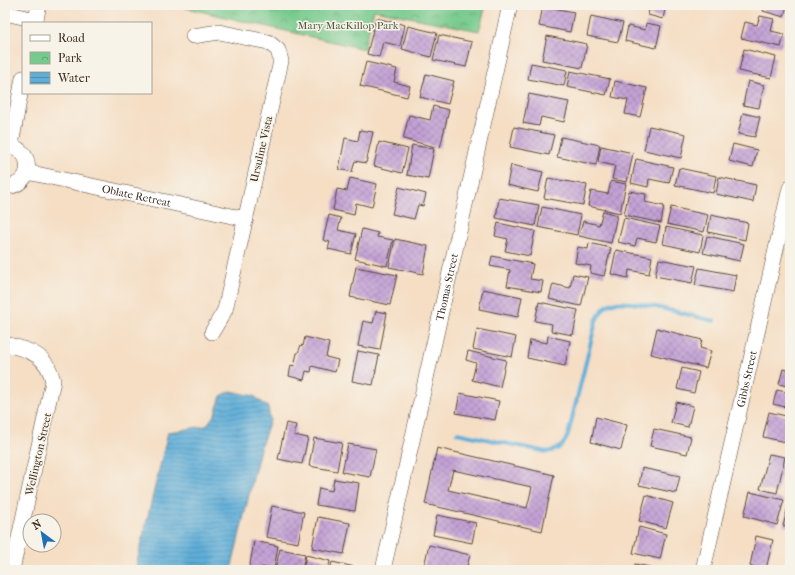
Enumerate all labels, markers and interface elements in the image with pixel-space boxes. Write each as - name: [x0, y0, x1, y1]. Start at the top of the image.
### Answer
- park label: Mary MacKillop Park: [298, 19, 399, 32]
- legend: [22, 22, 152, 94]
- text: Road: [58, 31, 85, 45]
- text: Park: [58, 51, 83, 65]
- text: Water: [57, 71, 91, 85]
- street label: Ursuline Vista: [248, 114, 276, 183]
- street label: Oblate Retreat: [101, 182, 172, 210]
- street label: Thomas Street: [433, 252, 461, 322]
- street label: Gibbs Street: [734, 349, 760, 409]
- street label: Wellington Street: [22, 411, 54, 498]
- north arrow: [22, 513, 62, 553]
- text: N: [30, 517, 44, 533]

